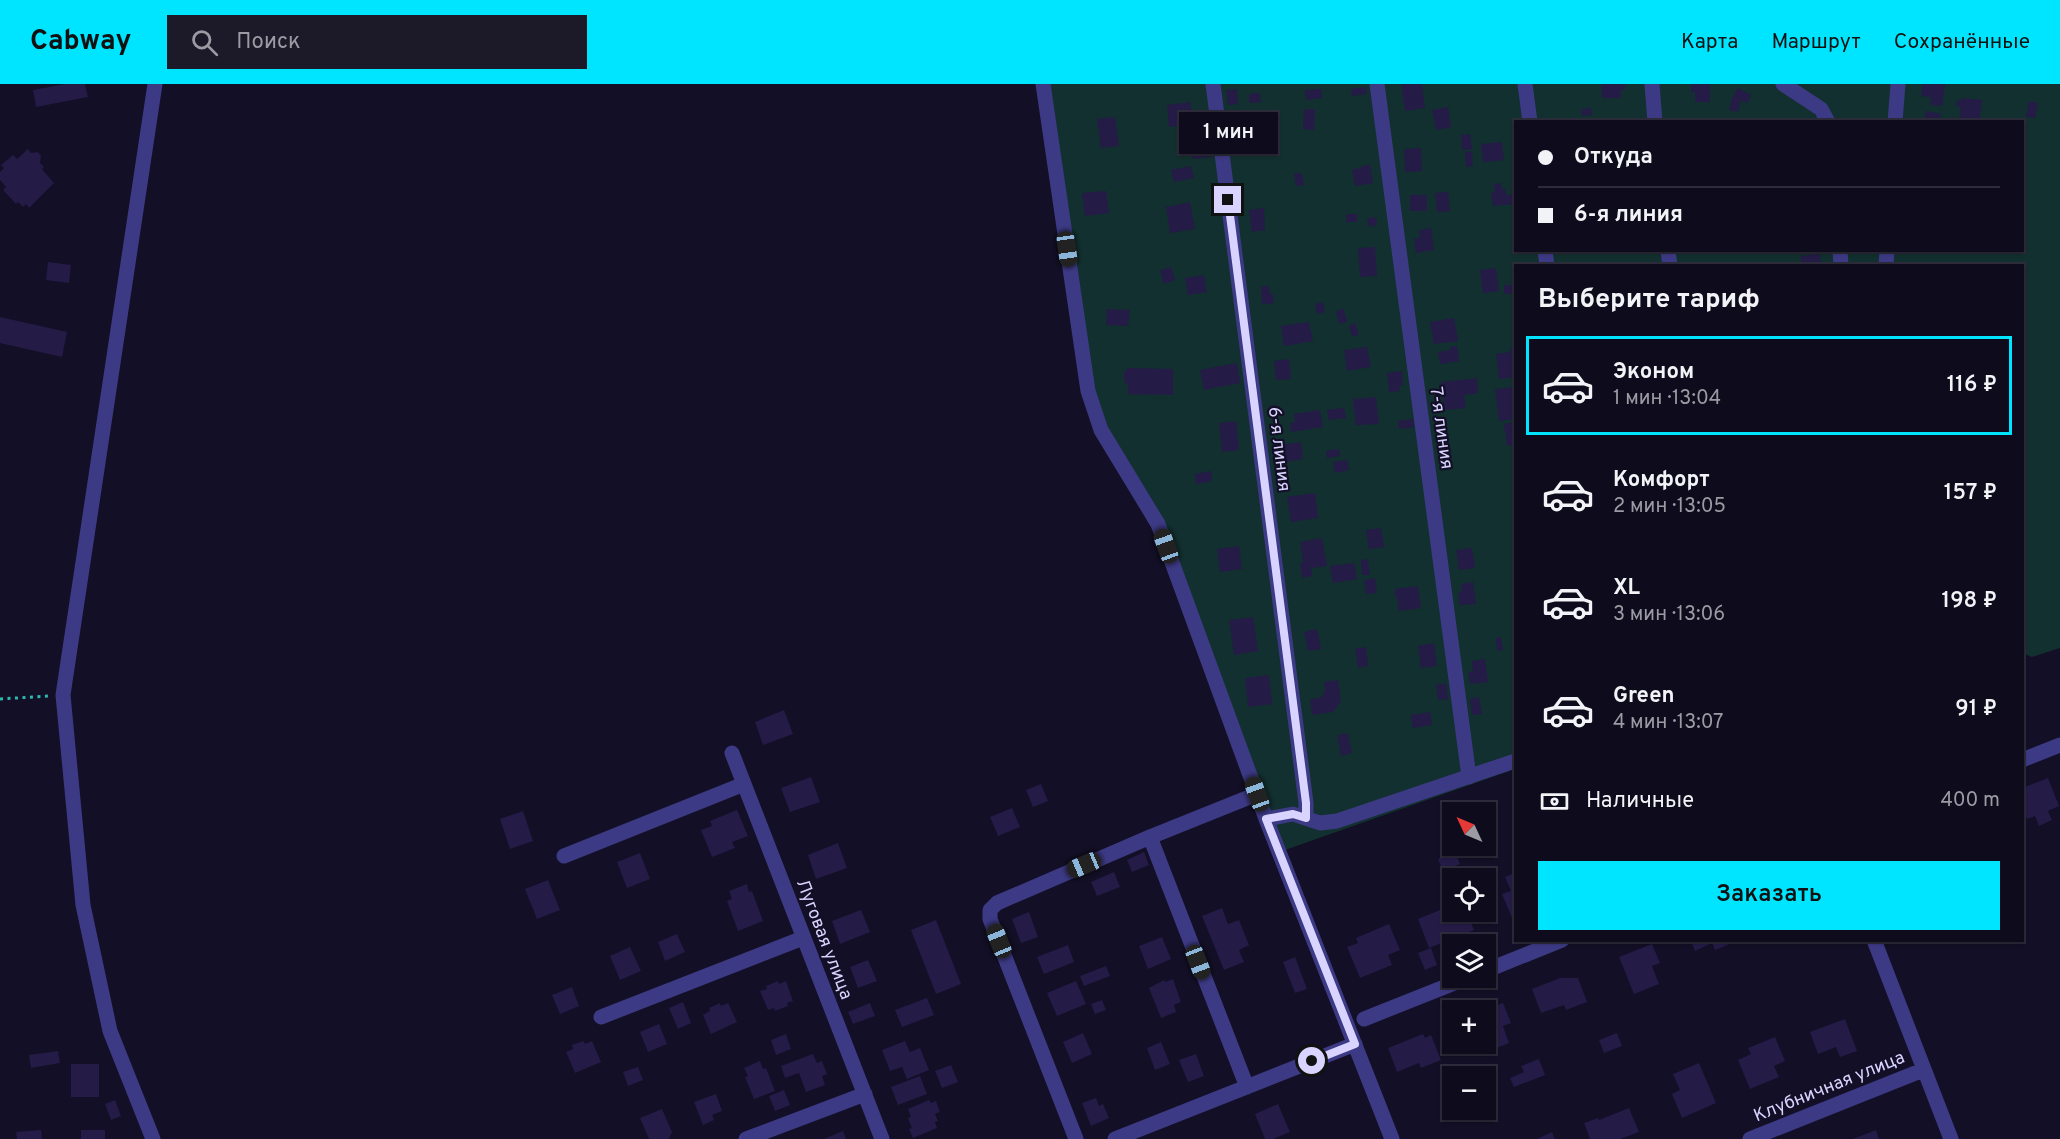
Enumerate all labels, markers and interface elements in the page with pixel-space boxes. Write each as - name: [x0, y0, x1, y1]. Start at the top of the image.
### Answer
- search box: [167, 15, 587, 69]
- text: Cabway: [30, 24, 131, 60]
- icon: search: [188, 26, 221, 59]
- text: Поиск: [236, 29, 301, 56]
- text: Карта: [1681, 29, 1738, 56]
- text: Маршрут: [1771, 29, 1861, 56]
- text: Сохранённые: [1894, 29, 2030, 56]
- callout: 1 мин: [1178, 113, 1278, 155]
- text: 1 мин: [1203, 120, 1254, 146]
- text: Откуда: [1574, 144, 1653, 171]
- route end: [1214, 186, 1241, 213]
- text: 6-я линия: [1574, 202, 1683, 229]
- car: [1056, 230, 1078, 268]
- text: Выберите тариф: [1538, 283, 1760, 317]
- icon: car: [1541, 359, 1595, 413]
- text: Эконом: [1613, 359, 1694, 386]
- text: 116 ₽: [1947, 372, 1997, 399]
- street label: 7-я линия: [1423, 386, 1458, 471]
- text: 1 мин · 13:04: [1613, 386, 1721, 412]
- street label: 6-я линия: [1262, 406, 1295, 493]
- icon: car: [1541, 467, 1595, 521]
- text: Комфорт: [1613, 467, 1710, 494]
- text: 157 ₽: [1944, 480, 1997, 507]
- text: 2 мин · 13:05: [1613, 494, 1726, 520]
- car: [1151, 526, 1181, 566]
- icon: car: [1541, 575, 1595, 629]
- text: XL: [1613, 575, 1640, 602]
- text: 198 ₽: [1942, 588, 1997, 615]
- text: 3 мин · 13:06: [1613, 602, 1725, 628]
- icon: car: [1541, 683, 1595, 737]
- text: Green: [1613, 683, 1675, 710]
- text: 91 ₽: [1955, 696, 1997, 723]
- text: 4 мин · 13:07: [1613, 710, 1724, 736]
- car: [1242, 774, 1272, 814]
- icon: cash: [1538, 785, 1571, 818]
- text: Наличные: [1586, 788, 1694, 815]
- text: 400 m: [1940, 788, 2000, 814]
- north arrow: [1442, 802, 1496, 856]
- map controls: [1442, 802, 1496, 1120]
- car: [1064, 850, 1104, 880]
- button: Заказать: [1538, 861, 2000, 930]
- button: locate: [1442, 868, 1496, 922]
- street label: Луговая улица: [790, 876, 857, 1003]
- car: [984, 921, 1014, 961]
- button: layers: [1442, 934, 1496, 988]
- car: [1183, 942, 1213, 982]
- button: +: [1442, 1000, 1496, 1054]
- route start: [1298, 1047, 1325, 1074]
- street label: Клубничная улица: [1751, 1047, 1909, 1128]
- button: −: [1442, 1066, 1496, 1120]

